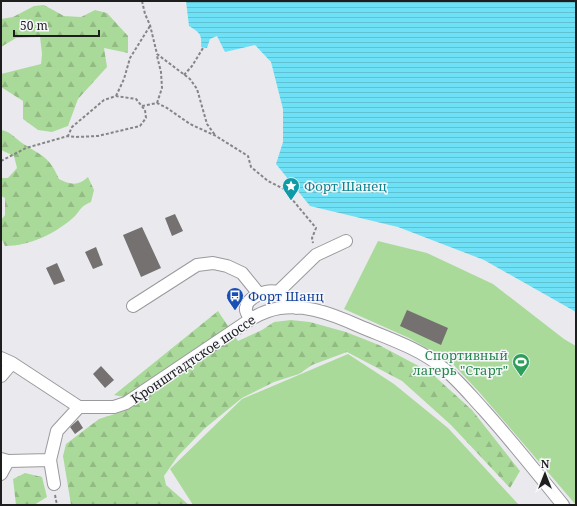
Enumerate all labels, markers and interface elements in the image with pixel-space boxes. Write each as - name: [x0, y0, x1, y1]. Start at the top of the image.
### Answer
- scale bar: [14, 12, 99, 38]
- text: 50 m: [20, 17, 48, 34]
- place icon: Форт Шанец: [281, 176, 301, 201]
- place label: Форт Шанец: [304, 177, 387, 195]
- bus stop icon: Форт Шанц: [225, 286, 245, 311]
- place label: Форт Шанц: [248, 287, 324, 305]
- street label: Кронштадтское шоссе: [127, 311, 259, 407]
- place label: Спортивный лагерь "Старт": [413, 346, 508, 379]
- sports icon: Спортивный лагерь "Старт": [511, 352, 531, 377]
- north arrow: [525, 454, 565, 494]
- text: N: [541, 456, 550, 471]

